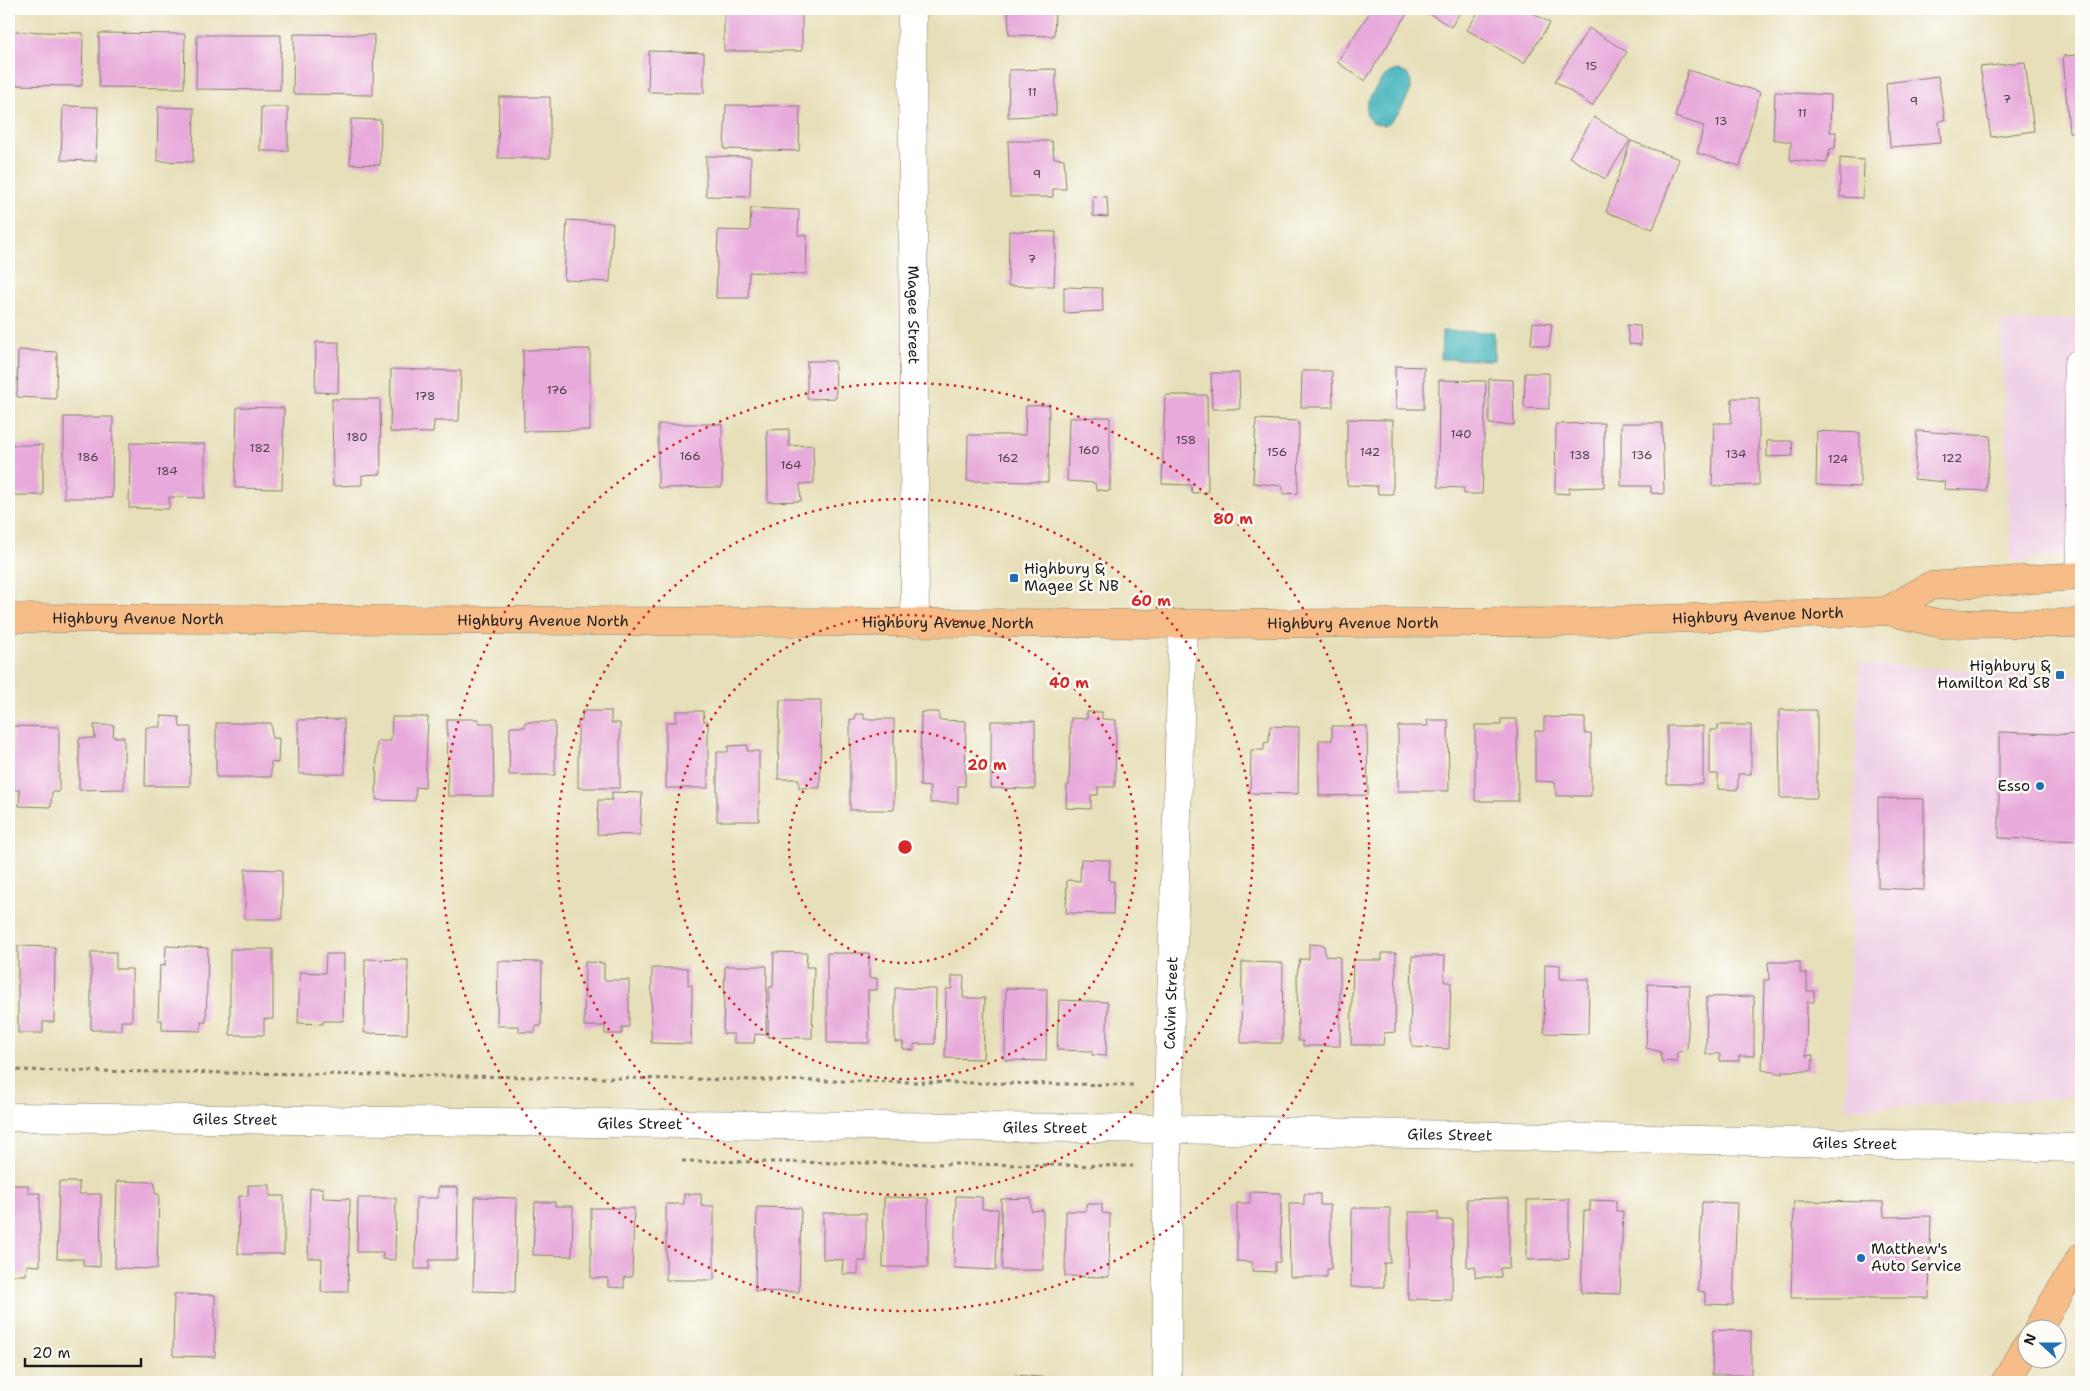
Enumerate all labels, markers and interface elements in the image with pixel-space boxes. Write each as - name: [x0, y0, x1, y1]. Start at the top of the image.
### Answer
- house number: 15: [1585, 58, 1597, 74]
- house number: 11: [1027, 84, 1037, 100]
- house number: 7: [2003, 91, 2011, 107]
- house number: 9: [1910, 93, 1918, 109]
- house number: 11: [1797, 105, 1807, 121]
- house number: 13: [1715, 113, 1727, 129]
- house number: 9: [1033, 166, 1041, 182]
- house number: 7: [1028, 251, 1036, 267]
- street label: Magee Street: [903, 266, 924, 364]
- house number: 176: [547, 382, 567, 398]
- house number: 178: [415, 388, 435, 404]
- house number: 140: [1450, 426, 1472, 442]
- house number: 180: [346, 429, 368, 445]
- house number: 158: [1176, 432, 1196, 448]
- house number: 182: [250, 440, 270, 456]
- house number: 160: [1078, 442, 1100, 458]
- house number: 156: [1267, 444, 1287, 460]
- house number: 142: [1360, 444, 1380, 460]
- house number: 134: [1726, 446, 1746, 462]
- house number: 138: [1570, 447, 1590, 463]
- house number: 136: [1632, 447, 1652, 463]
- house number: 166: [679, 448, 701, 464]
- house number: 186: [77, 449, 99, 465]
- house number: 162: [998, 450, 1018, 466]
- house number: 122: [1942, 450, 1962, 466]
- house number: 124: [1828, 451, 1848, 467]
- house number: 164: [781, 457, 801, 473]
- house number: 184: [156, 463, 178, 479]
- text: 80 m: [1213, 509, 1253, 529]
- place label: Highbury & Magee St NB: [1024, 559, 1119, 596]
- marker: Highbury & Magee St NB: [1008, 572, 1020, 584]
- text: 60 m: [1131, 591, 1171, 611]
- street label: Highbury Avenue North: [1672, 603, 1844, 629]
- street label: Highbury Avenue North: [52, 608, 224, 629]
- street label: Highbury Avenue North: [457, 610, 629, 631]
- street label: Highbury Avenue North: [862, 612, 1034, 633]
- street label: Highbury Avenue North: [1267, 613, 1439, 634]
- place label: Highbury & Hamilton Rd SB: [1937, 656, 2051, 693]
- marker: Highbury & Hamilton Rd SB: [2054, 669, 2066, 681]
- text: 40 m: [1049, 673, 1089, 693]
- text: 20 m: [967, 755, 1007, 775]
- place label: Esso: [1998, 776, 2030, 796]
- marker: Esso: [2034, 780, 2046, 792]
- centre of rings: [896, 838, 914, 856]
- street label: Calvin Street: [1160, 956, 1182, 1050]
- street label: Giles Street: [192, 1109, 278, 1130]
- street label: Giles Street: [597, 1113, 683, 1134]
- street label: Giles Street: [1002, 1117, 1087, 1138]
- street label: Giles Street: [1407, 1124, 1493, 1146]
- street label: Giles Street: [1812, 1132, 1897, 1154]
- place label: Matthew's Auto Service: [1871, 1239, 1962, 1276]
- marker: Matthew's Auto Service: [1855, 1252, 1867, 1264]
- north arrow: [2018, 1318, 2068, 1368]
- text: N: [2019, 1331, 2040, 1348]
- scale bar: [25, 1336, 141, 1368]
- text: 20 m: [32, 1343, 71, 1363]

